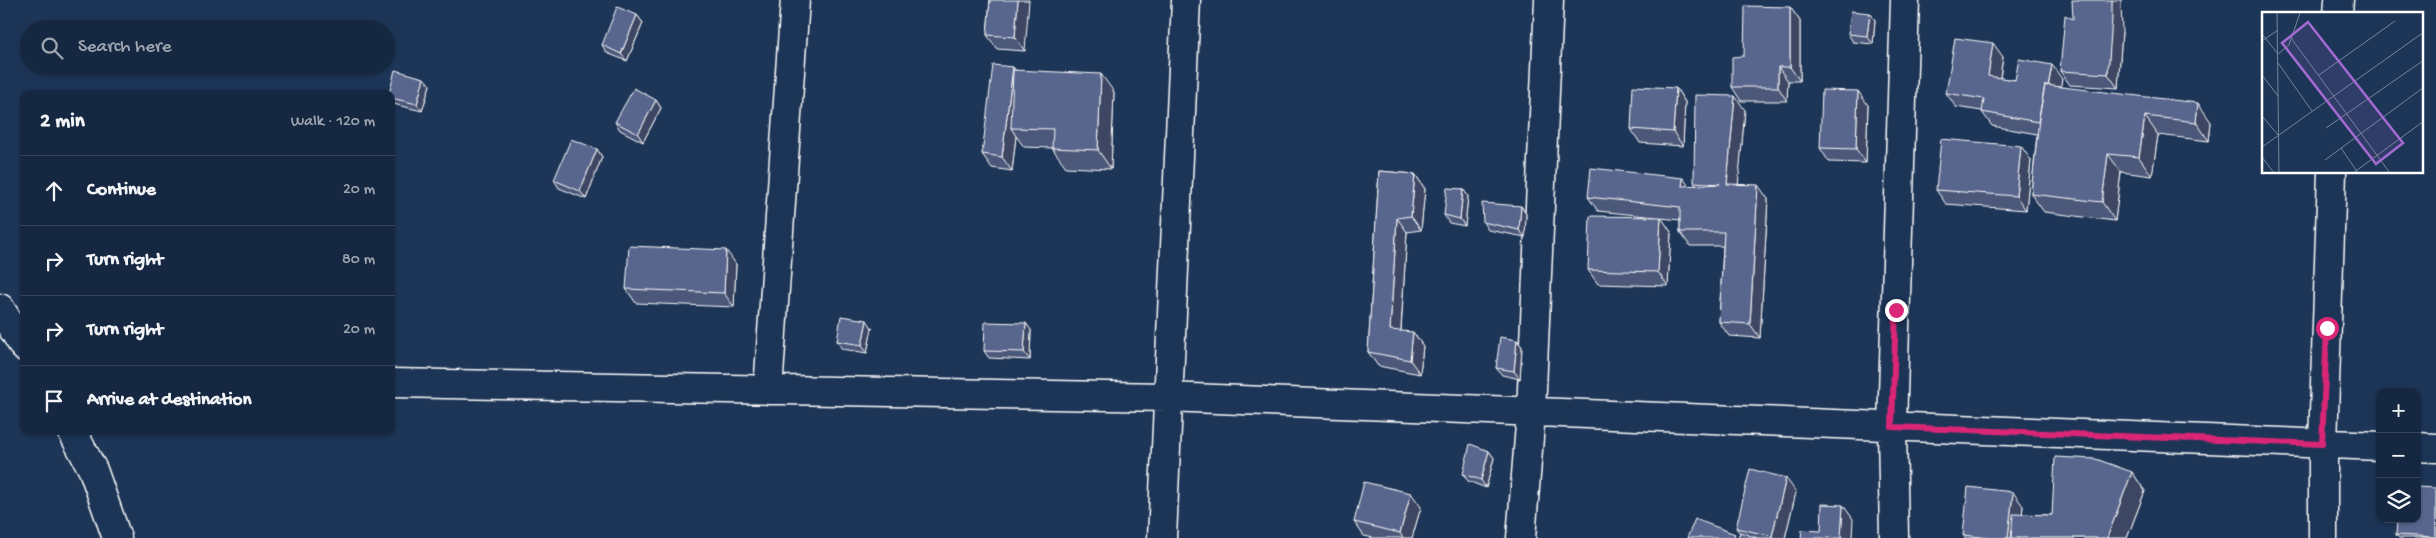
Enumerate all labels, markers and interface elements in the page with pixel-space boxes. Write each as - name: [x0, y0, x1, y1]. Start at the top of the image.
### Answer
- inset map: [2262, 12, 2424, 174]
- search box: [20, 20, 395, 75]
- icon: search: [38, 34, 66, 62]
- text: Search here: [78, 36, 172, 59]
- text: 2 min: [40, 110, 85, 135]
- text: Walk · 120 m: [291, 113, 375, 132]
- icon: ahead: [40, 177, 68, 205]
- text: Continue: [87, 179, 156, 202]
- text: 20 m: [343, 181, 375, 200]
- icon: right: [40, 247, 68, 275]
- text: Turn right: [87, 249, 163, 272]
- text: 80 m: [342, 251, 375, 270]
- route end: [1885, 299, 1908, 322]
- icon: right: [40, 317, 68, 345]
- route start: [2316, 317, 2339, 340]
- text: Turn right: [87, 319, 163, 342]
- text: 20 m: [343, 321, 375, 340]
- icon: arrive: [40, 387, 68, 415]
- map controls: [2376, 388, 2421, 523]
- button: +: [2376, 388, 2421, 433]
- text: Arrive at destination: [87, 389, 251, 412]
- button: −: [2376, 433, 2421, 478]
- button: layers: [2376, 478, 2421, 523]

